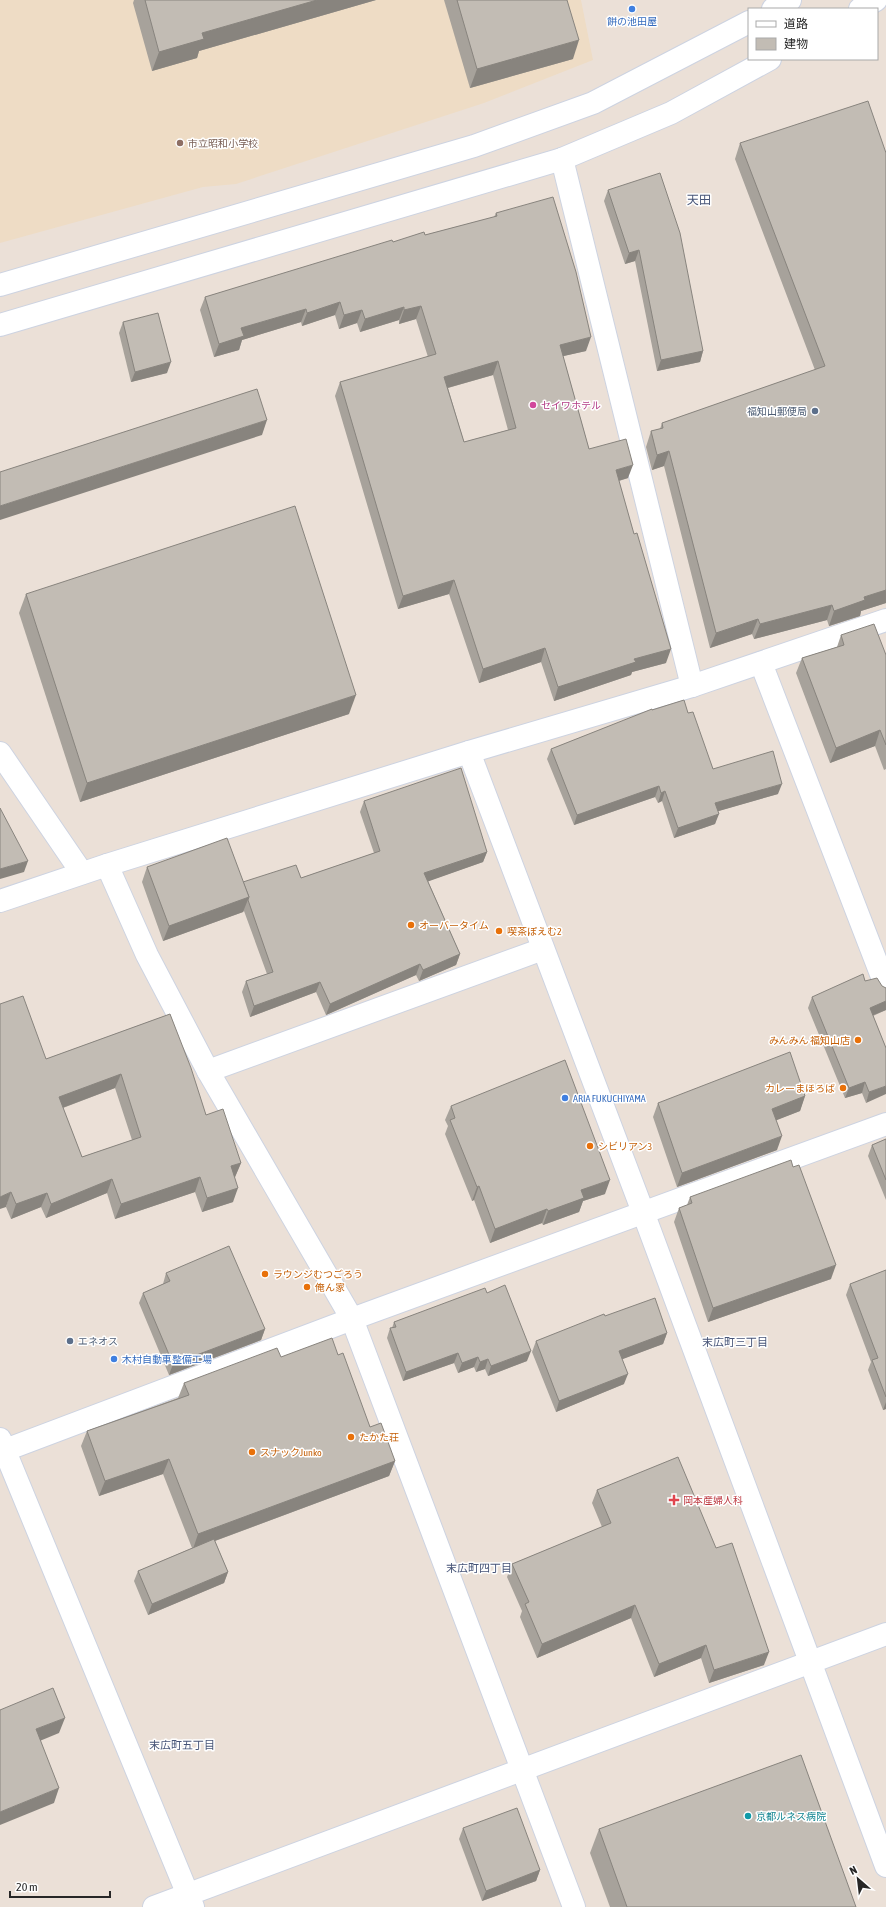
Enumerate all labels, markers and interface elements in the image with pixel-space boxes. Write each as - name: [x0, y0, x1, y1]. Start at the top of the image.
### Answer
- marker: 餅の池田屋: [627, 4, 637, 14]
- legend: [748, 8, 878, 60]
- place label: 餅の池田屋: [607, 16, 657, 27]
- text: 道路: [784, 17, 808, 31]
- text: 建物: [784, 37, 808, 51]
- marker: 市立昭和小学校: [175, 138, 185, 148]
- place label: 市立昭和小学校: [188, 138, 258, 149]
- district label: 天田: [687, 193, 711, 207]
- marker: セイワホテル: [528, 400, 538, 410]
- place label: セイワホテル: [541, 400, 601, 411]
- place label: 福知山郵便局: [747, 406, 807, 417]
- marker: 福知山郵便局: [810, 406, 820, 416]
- marker: オーバータイム: [406, 920, 416, 930]
- place label: オーバータイム: [419, 920, 489, 931]
- marker: 喫茶ぽえむ2: [494, 926, 504, 936]
- place label: 喫茶ぽえむ2: [507, 926, 562, 937]
- place label: みんみん 福知山店: [769, 1035, 850, 1046]
- marker: みんみん 福知山店: [853, 1035, 863, 1045]
- place label: カレーまほろば: [765, 1083, 835, 1094]
- marker: カレーまほろば: [838, 1083, 848, 1093]
- marker: ARIA FUKUCHIYAMA: [560, 1093, 570, 1103]
- place label: ARIA FUKUCHIYAMA: [573, 1093, 646, 1104]
- marker: シビリアン3: [585, 1141, 595, 1151]
- place label: シビリアン3: [598, 1141, 653, 1152]
- marker: ラウンジむつごろう: [260, 1269, 270, 1279]
- place label: ラウンジむつごろう: [273, 1269, 363, 1280]
- marker: 俺ん家: [302, 1282, 312, 1292]
- place label: 俺ん家: [314, 1282, 345, 1293]
- marker: エネオス: [65, 1336, 75, 1346]
- place label: エネオス: [78, 1336, 118, 1347]
- district label: 末広町三丁目: [702, 1336, 768, 1348]
- marker: 木村自動車整備工場: [109, 1354, 119, 1364]
- place label: 木村自動車整備工場: [122, 1354, 212, 1365]
- marker: たかた荘: [346, 1432, 356, 1442]
- place label: たかた荘: [359, 1432, 399, 1443]
- marker: スナックJunko: [247, 1447, 257, 1457]
- place label: スナックJunko: [260, 1447, 322, 1458]
- marker: 岡本産婦人科: [668, 1494, 680, 1506]
- place label: 岡本産婦人科: [683, 1495, 743, 1506]
- district label: 末広町四丁目: [446, 1562, 512, 1574]
- district label: 末広町五丁目: [149, 1739, 215, 1751]
- marker: 京都ルネス病院: [743, 1811, 753, 1821]
- place label: 京都ルネス病院: [756, 1811, 826, 1822]
- north arrow: [838, 1859, 878, 1899]
- text: N: [848, 1863, 859, 1877]
- scale bar: [10, 1873, 110, 1899]
- text: 20 m: [16, 1880, 38, 1894]

